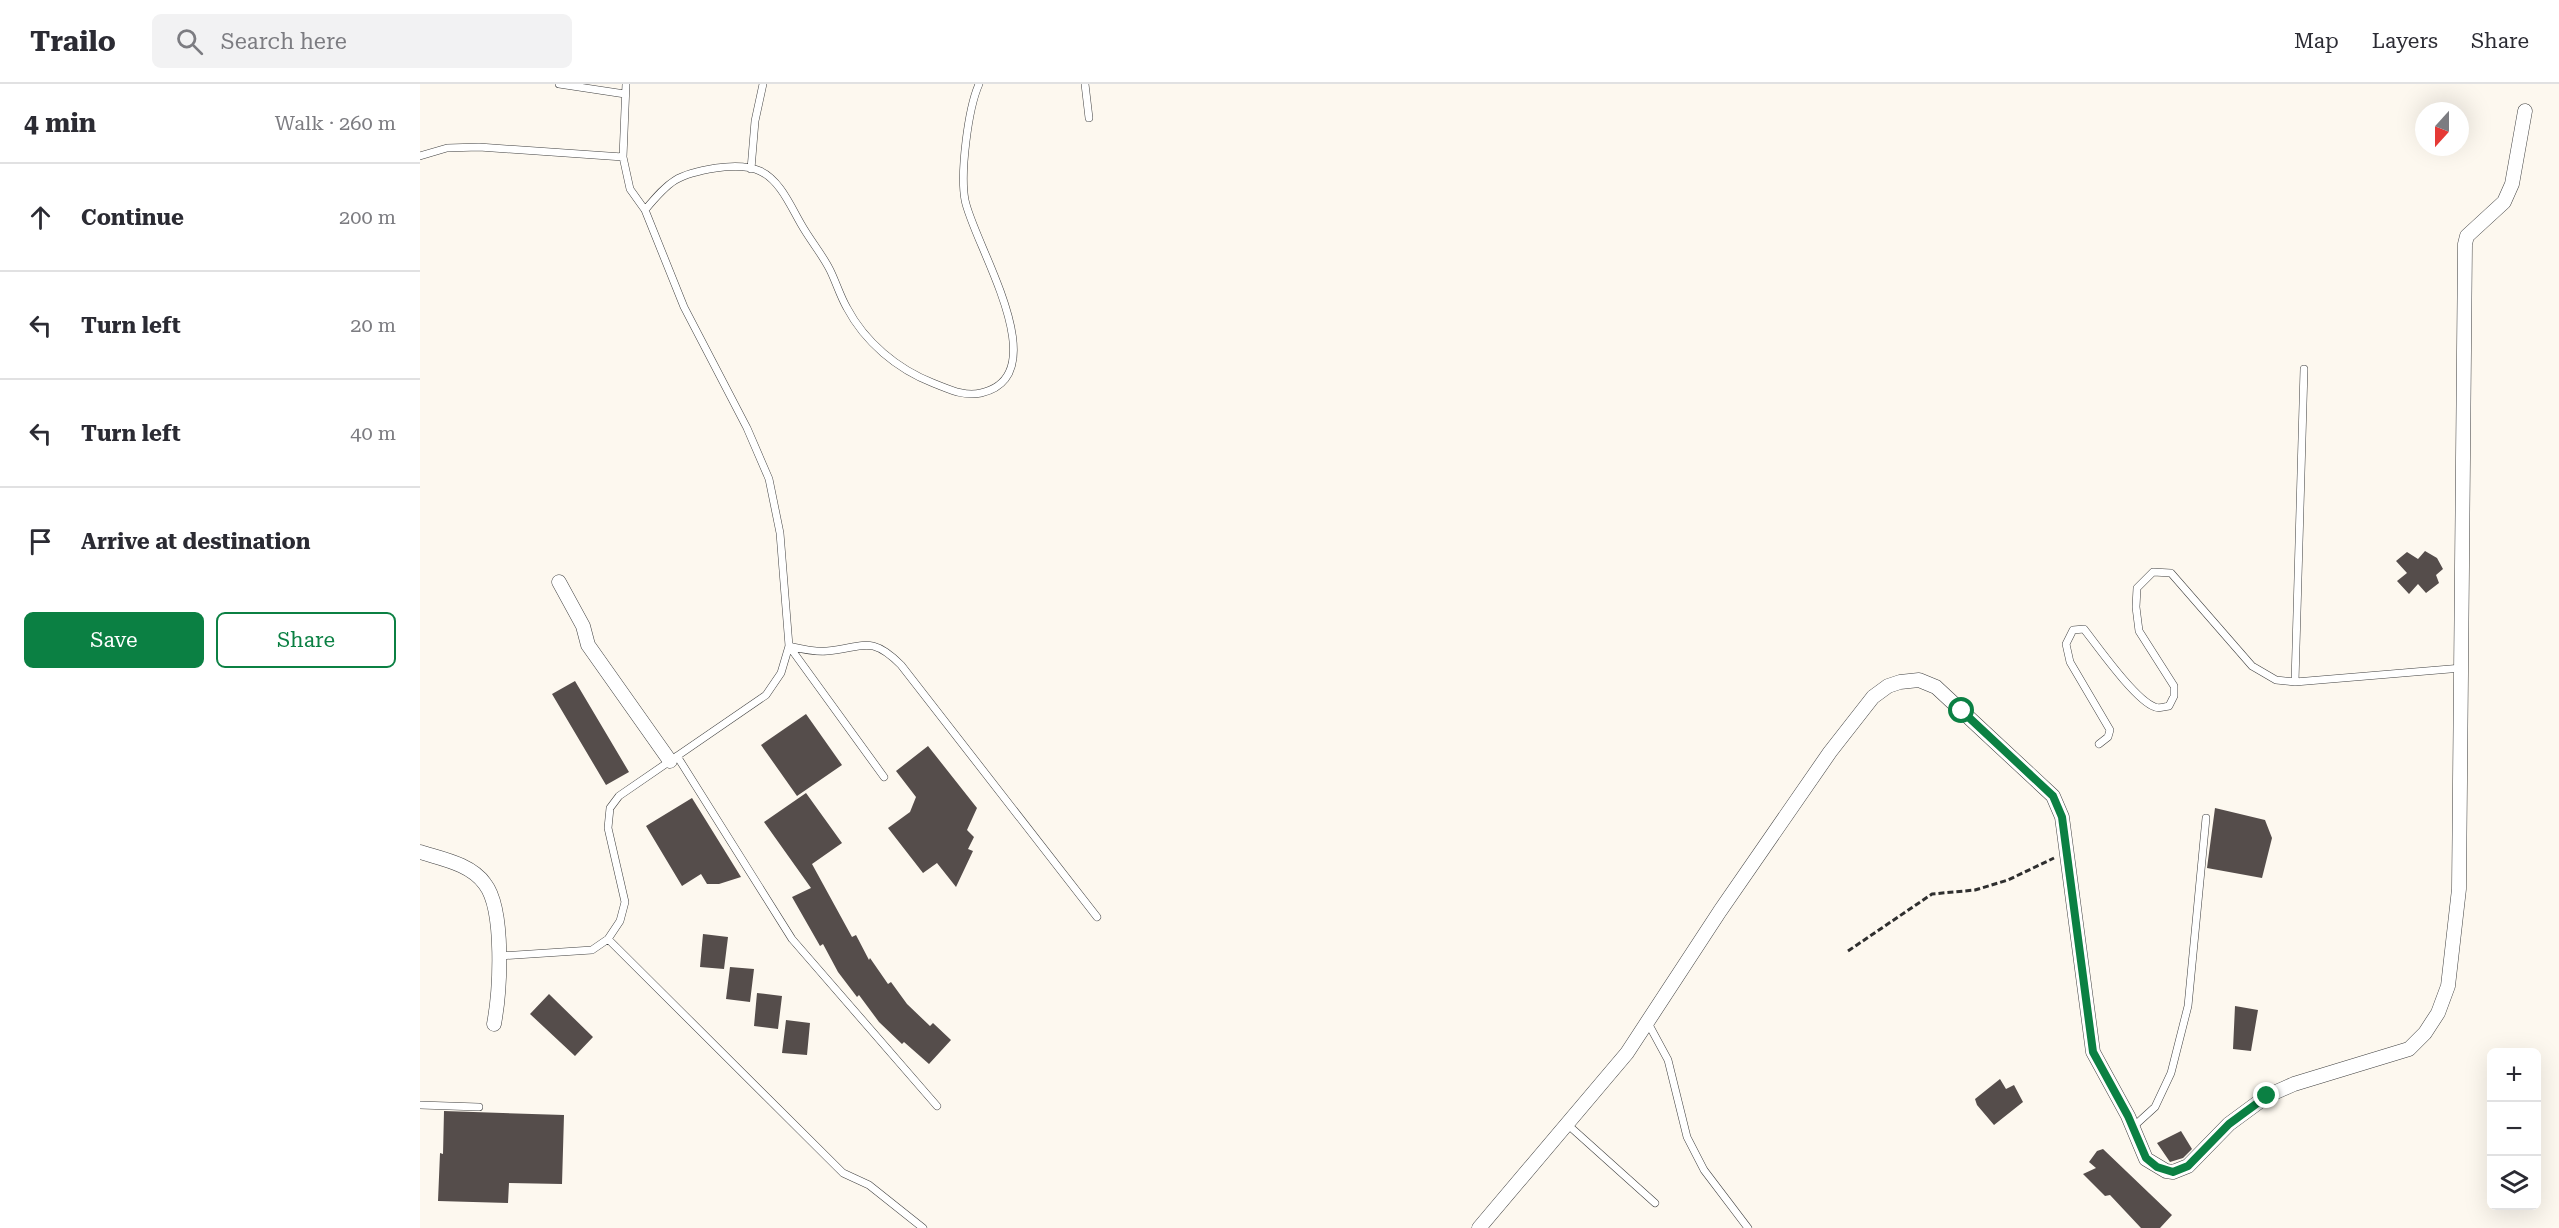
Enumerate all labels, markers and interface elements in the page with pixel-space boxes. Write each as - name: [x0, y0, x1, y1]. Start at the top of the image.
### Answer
- search box: [152, 14, 572, 68]
- text: Trailo: [30, 25, 116, 58]
- icon: search: [173, 25, 206, 58]
- text: Search here: [221, 29, 347, 54]
- text: Map: [2294, 29, 2339, 53]
- text: Layers: [2372, 29, 2438, 53]
- text: Share: [2471, 29, 2529, 53]
- north arrow: [2415, 102, 2469, 156]
- text: 4 min: [24, 108, 96, 138]
- text: Walk · 260 m: [275, 111, 396, 135]
- icon: ahead: [24, 201, 57, 234]
- text: Continue: [81, 205, 184, 230]
- text: 200 m: [339, 205, 396, 229]
- icon: left: [24, 309, 57, 342]
- text: Turn left: [81, 313, 181, 338]
- text: 20 m: [350, 313, 396, 337]
- icon: left: [24, 417, 57, 450]
- text: Turn left: [81, 421, 181, 446]
- text: 40 m: [350, 421, 396, 445]
- icon: arrive: [24, 525, 57, 558]
- text: Arrive at destination: [81, 529, 310, 554]
- button: Save: [24, 612, 204, 668]
- button: Share: [216, 612, 396, 668]
- route start: [1948, 697, 1974, 723]
- map controls: [2487, 1048, 2541, 1210]
- button: +: [2487, 1048, 2541, 1102]
- route end: [2253, 1082, 2279, 1108]
- button: −: [2487, 1102, 2541, 1156]
- button: layers: [2487, 1156, 2541, 1210]

